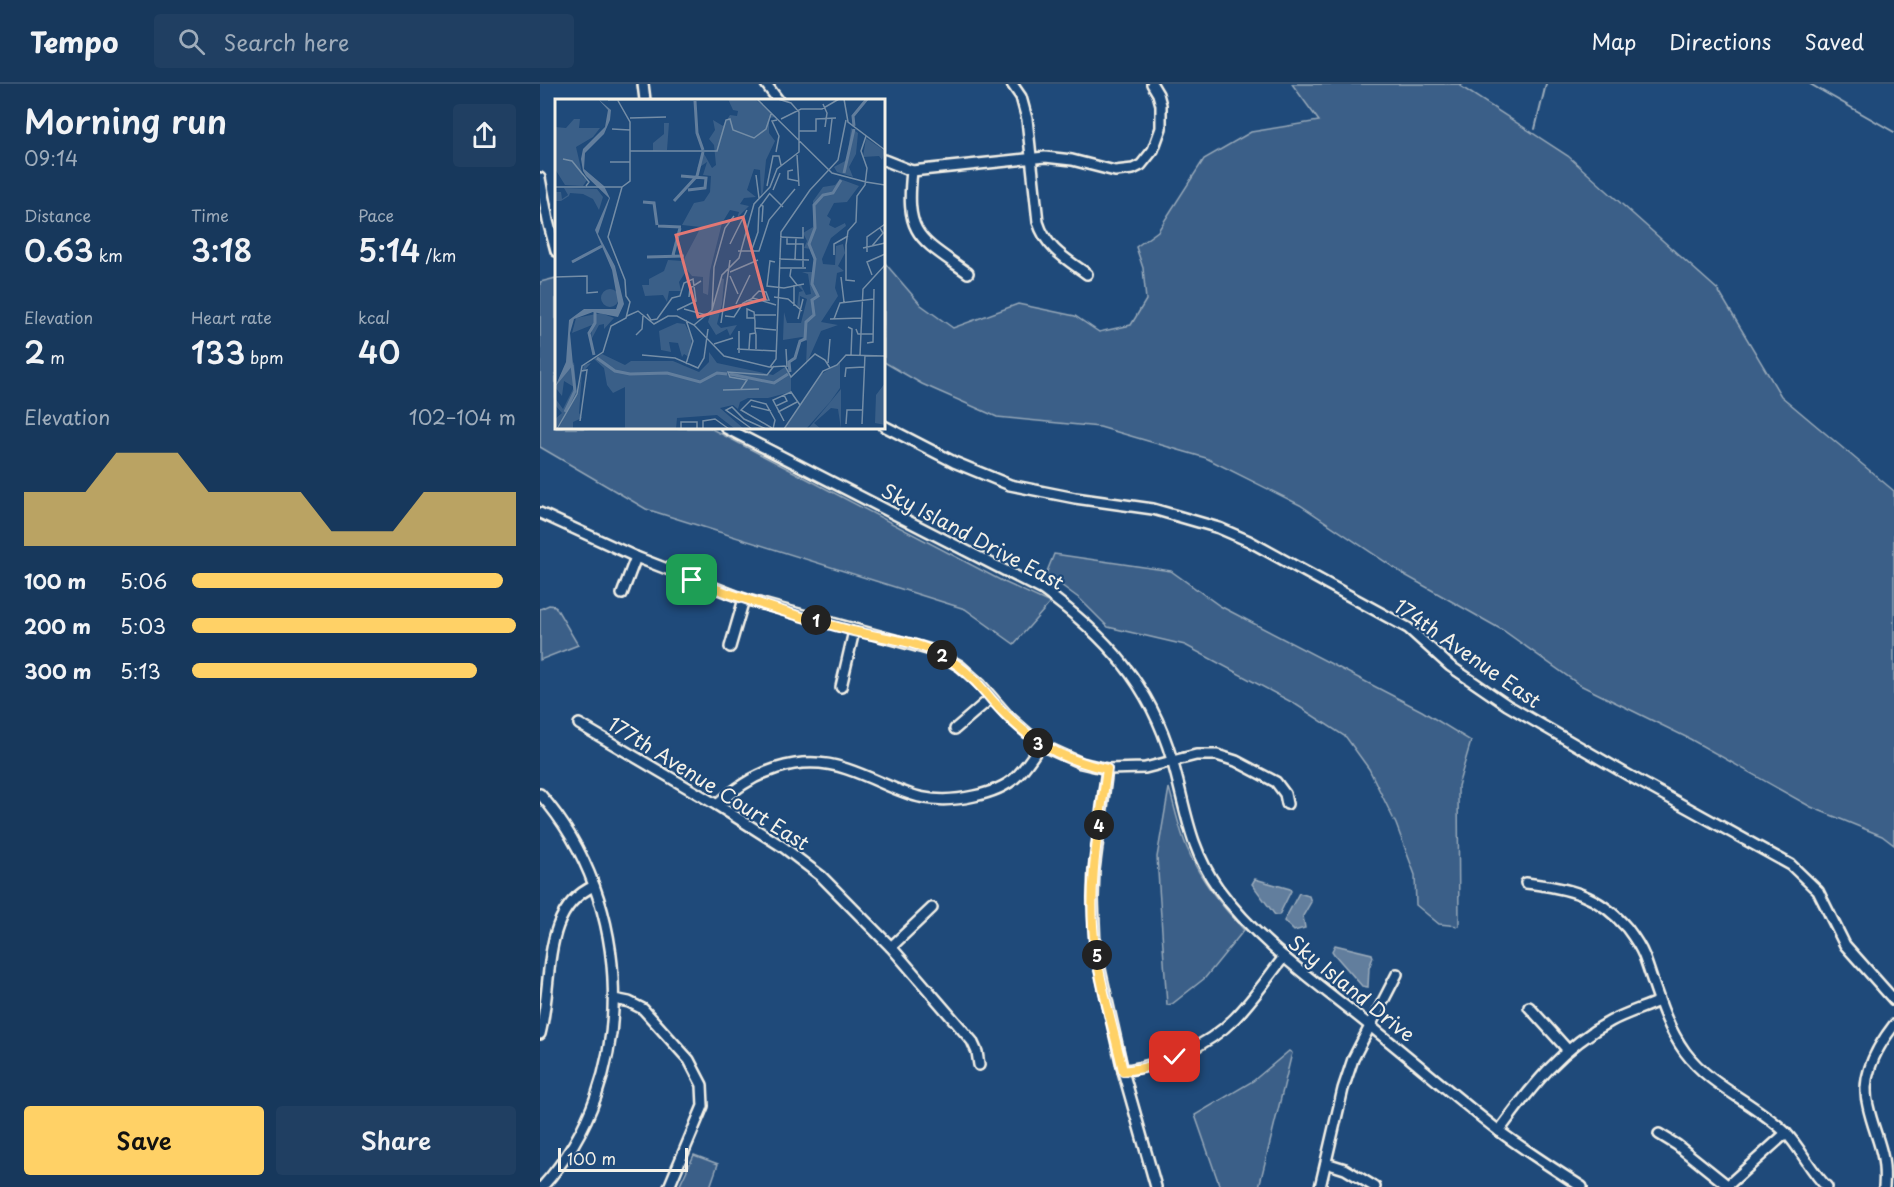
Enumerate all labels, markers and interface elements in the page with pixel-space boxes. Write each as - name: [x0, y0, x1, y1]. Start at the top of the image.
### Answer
- search box: [154, 14, 574, 68]
- text: Tempo: [30, 20, 118, 63]
- icon: search: [175, 25, 208, 58]
- text: Search here: [223, 25, 349, 58]
- text: Map: [1591, 25, 1636, 57]
- text: Directions: [1669, 25, 1771, 57]
- text: Saved: [1804, 25, 1864, 57]
- text: Morning run: [24, 95, 227, 145]
- inset map: [555, 99, 885, 429]
- button: share: [453, 104, 516, 167]
- text: 09:14: [24, 143, 78, 173]
- text: Distance: [24, 203, 91, 227]
- text: Time: [191, 203, 229, 227]
- text: Pace: [358, 203, 394, 227]
- text: 0.63: [24, 227, 93, 272]
- text: 3:18: [191, 227, 252, 272]
- text: 5:14: [358, 227, 420, 272]
- text: km: [93, 243, 123, 267]
- text: /km: [420, 243, 456, 267]
- text: Elevation: [24, 305, 93, 329]
- text: Heart rate: [191, 305, 272, 329]
- text: kcal: [358, 305, 390, 329]
- text: 2: [24, 329, 45, 374]
- text: 133: [191, 329, 245, 374]
- text: 40: [358, 329, 400, 374]
- text: m: [45, 345, 65, 369]
- text: bpm: [245, 345, 283, 369]
- text: Elevation: [24, 402, 110, 432]
- text: 102–104 m: [409, 402, 516, 432]
- street label: Sky Island Drive East: [876, 475, 1070, 597]
- pin: [666, 554, 717, 605]
- icon: arrive: [675, 563, 708, 596]
- text: 100 m: [24, 566, 86, 596]
- text: 5:06: [120, 566, 167, 596]
- street label: 174th Avenue East: [1389, 591, 1547, 715]
- pin: 1: [801, 605, 831, 635]
- text: 1: [812, 608, 820, 632]
- text: 200 m: [24, 611, 91, 641]
- text: 5:03: [120, 611, 166, 641]
- pin: 2: [927, 640, 957, 670]
- text: 2: [936, 643, 948, 667]
- text: 300 m: [24, 656, 92, 686]
- text: 5:13: [120, 656, 161, 686]
- street label: 177th Avenue Court East: [603, 709, 815, 857]
- pin: 3: [1023, 728, 1053, 758]
- text: 3: [1033, 731, 1043, 755]
- pin: 4: [1084, 810, 1114, 840]
- text: 4: [1094, 813, 1104, 837]
- street label: Sky Island Drive: [1282, 927, 1422, 1049]
- pin: 5: [1082, 940, 1112, 970]
- text: 5: [1092, 943, 1102, 967]
- pin: [1149, 1031, 1200, 1082]
- icon: check: [1158, 1040, 1191, 1073]
- button: Save: [24, 1106, 264, 1175]
- button: Share: [276, 1106, 516, 1175]
- scale bar: [558, 1145, 688, 1172]
- text: 100 m: [567, 1146, 616, 1170]

